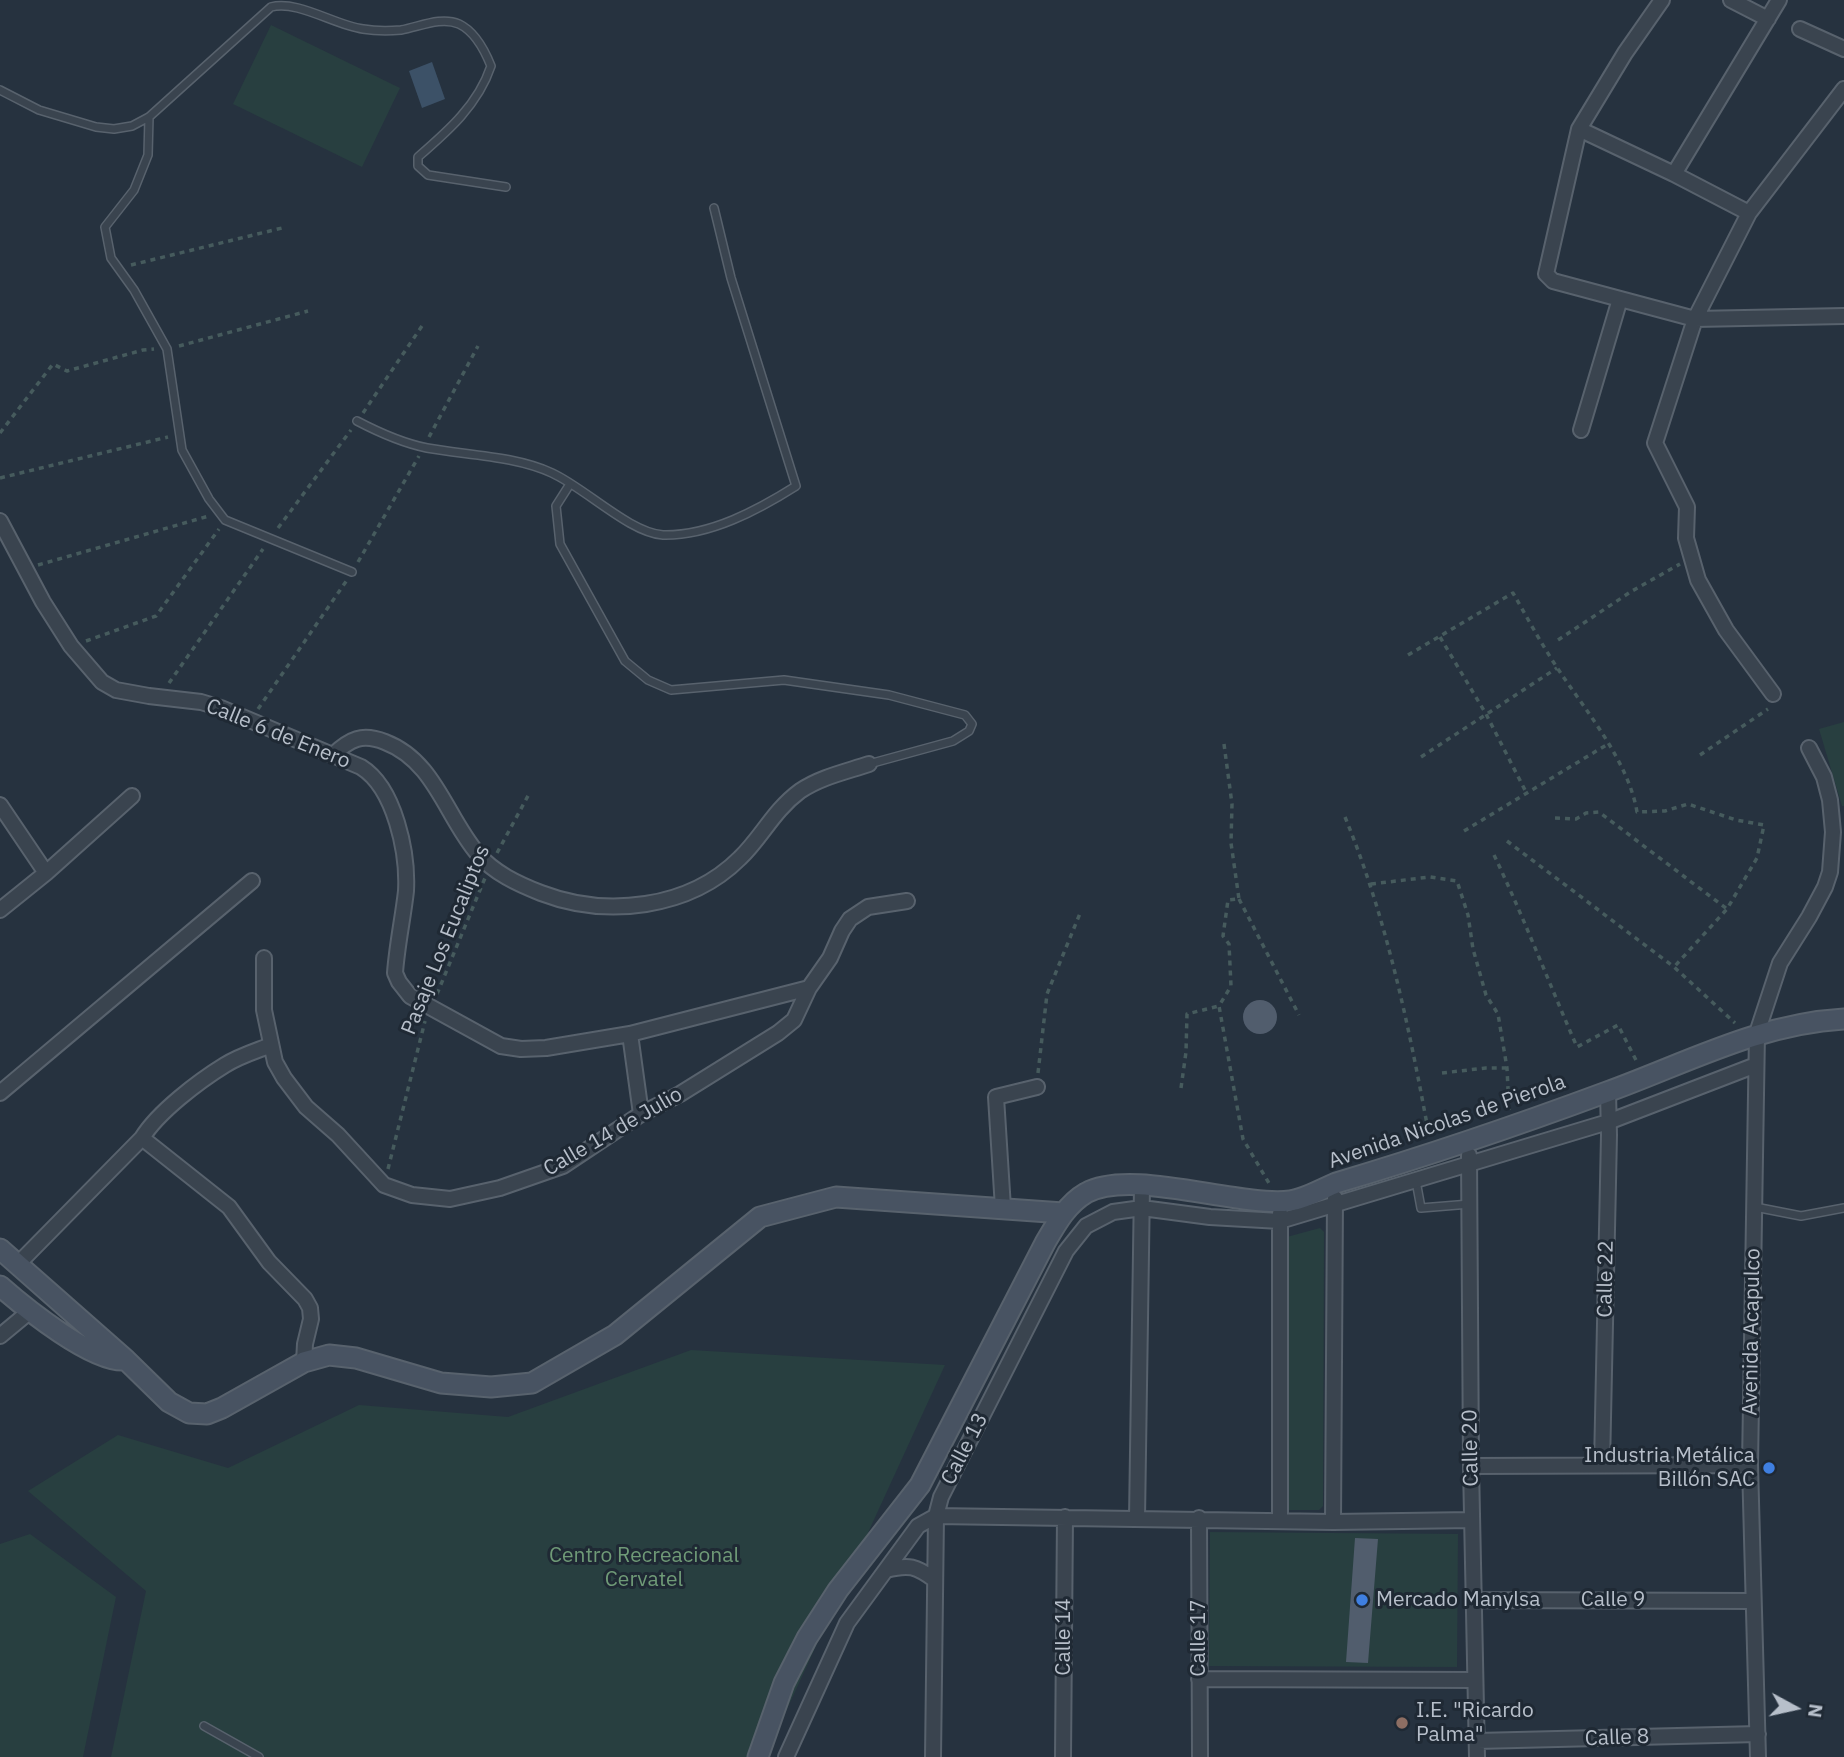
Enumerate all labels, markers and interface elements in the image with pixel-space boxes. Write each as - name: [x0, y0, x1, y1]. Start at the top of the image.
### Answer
- street label: Calle 6 de Enero: [202, 694, 354, 774]
- street label: Pasaje Los Eucaliptos: [396, 841, 496, 1039]
- street label: Avenida Nicolas de Pierola: [1325, 1070, 1569, 1174]
- street label: Calle 14 de Julio: [539, 1082, 687, 1182]
- street label: Calle 22: [1593, 1240, 1619, 1318]
- street label: Avenida Acapulco: [1738, 1248, 1766, 1416]
- street label: Calle 13: [936, 1409, 994, 1489]
- street label: Calle 20: [1458, 1409, 1484, 1487]
- place label: Industria Metálica Billón SAC: [1584, 1443, 1755, 1493]
- marker: Industria Metálica Billón SAC: [1761, 1460, 1777, 1476]
- park label: Centro Recreacional Cervatel: [549, 1543, 739, 1593]
- place label: Mercado Manylsa: [1376, 1587, 1541, 1613]
- street label: Calle 9: [1581, 1587, 1645, 1613]
- marker: Mercado Manylsa: [1354, 1592, 1370, 1608]
- street label: Calle 14: [1051, 1598, 1077, 1676]
- street label: Calle 17: [1186, 1599, 1212, 1677]
- north arrow: [1760, 1673, 1830, 1743]
- place label: I.E. "Ricardo Palma": [1416, 1698, 1534, 1748]
- text: N: [1803, 1702, 1829, 1719]
- marker: I.E. "Ricardo Palma": [1394, 1715, 1410, 1731]
- street label: Calle 8: [1584, 1724, 1650, 1752]

